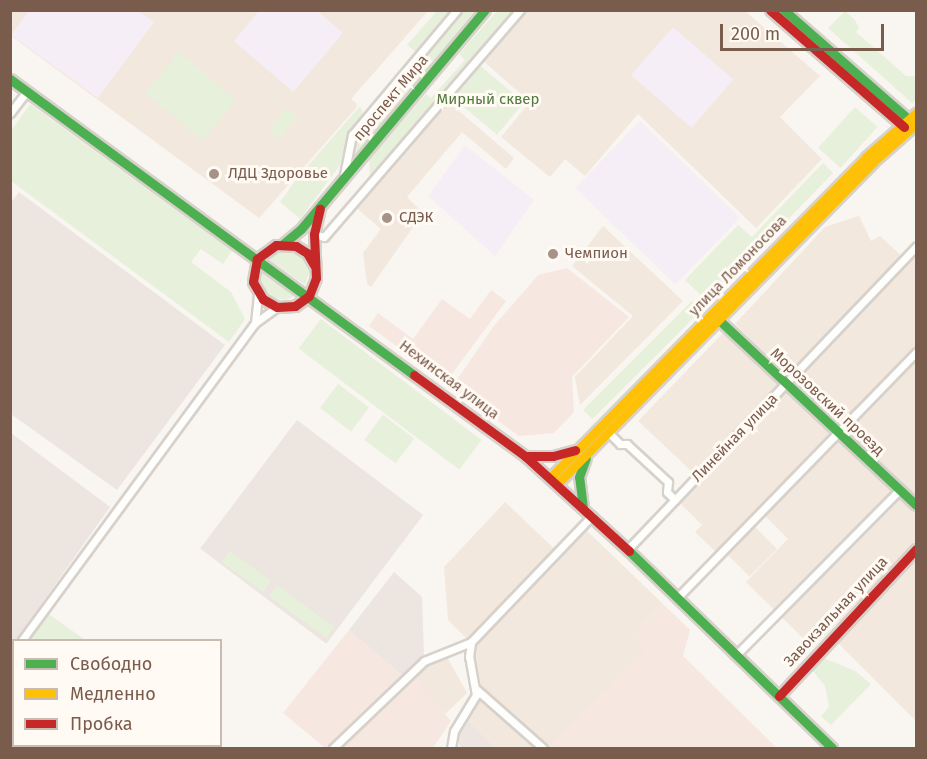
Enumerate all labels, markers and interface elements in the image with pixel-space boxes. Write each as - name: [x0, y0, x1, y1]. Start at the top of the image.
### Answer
- scale bar: [723, 12, 886, 50]
- text: 200 m: [731, 23, 780, 45]
- street label: проспект Мира: [350, 51, 432, 145]
- park label: Мирный сквер: [437, 91, 539, 109]
- marker: ЛДЦ Здоровье: [205, 165, 223, 183]
- place label: ЛДЦ Здоровье: [228, 165, 328, 183]
- place label: СДЭК: [399, 209, 433, 227]
- marker: СДЭК: [380, 211, 394, 225]
- street label: улица Ломоносова: [685, 212, 791, 320]
- place label: Чемпион: [565, 245, 628, 263]
- marker: Чемпион: [546, 247, 560, 261]
- street label: Нехинская улица: [396, 337, 502, 423]
- street label: Морозовский проезд: [766, 345, 888, 459]
- street label: Линейная улица: [688, 390, 782, 486]
- street label: Завокзальная улица: [780, 553, 892, 671]
- legend: [12, 639, 222, 747]
- text: Свободно: [70, 653, 152, 675]
- text: Медленно: [70, 683, 156, 705]
- text: Пробка: [70, 713, 133, 735]

